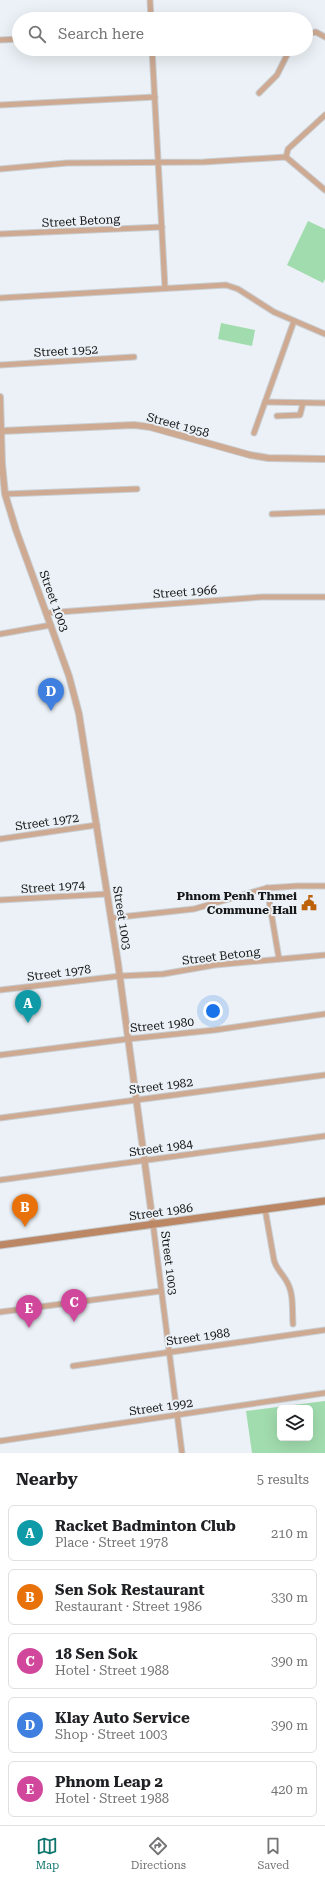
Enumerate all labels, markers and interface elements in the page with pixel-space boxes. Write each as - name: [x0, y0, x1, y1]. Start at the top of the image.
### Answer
- search box: [12, 12, 313, 56]
- icon: search: [26, 23, 48, 45]
- text: Search here: [58, 25, 144, 43]
- street label: Street Betong: [41, 212, 121, 230]
- street label: Street 1952: [34, 342, 99, 360]
- street label: Street 1958: [145, 410, 211, 440]
- street label: Street 1003: [36, 568, 72, 634]
- street label: Street 1966: [152, 583, 218, 601]
- pin: D: [38, 678, 64, 711]
- street label: Street 1972: [14, 811, 80, 833]
- street label: Street 1974: [20, 878, 86, 896]
- street label: Street 1003: [110, 885, 134, 951]
- place label: Phnom Penh Thmei Commune Hall: [177, 889, 297, 917]
- public building icon: Phnom Penh Thmei Commune Hall: [300, 894, 318, 912]
- street label: Street Betong: [181, 944, 261, 968]
- street label: Street 1978: [26, 962, 92, 984]
- pin: A: [15, 990, 41, 1023]
- your location: [203, 1001, 223, 1021]
- street label: Street 1980: [129, 1015, 195, 1035]
- street label: Street 1982: [128, 1075, 194, 1097]
- street label: Street 1984: [128, 1137, 194, 1159]
- pin: B: [12, 1194, 38, 1227]
- street label: Street 1986: [128, 1201, 194, 1223]
- street label: Street 1003: [158, 1230, 180, 1296]
- pin: C: [61, 1289, 87, 1322]
- pin: E: [16, 1295, 42, 1328]
- street label: Street 1988: [165, 1326, 231, 1348]
- street label: Street 1992: [128, 1396, 194, 1418]
- map controls: [277, 1405, 313, 1441]
- button: layers: [277, 1405, 313, 1441]
- text: Nearby: [16, 1469, 78, 1489]
- text: 5 results: [257, 1472, 309, 1487]
- text: Racket Badminton Club: [55, 1517, 236, 1535]
- text: A: [25, 1526, 35, 1541]
- text: 210 m: [271, 1526, 308, 1541]
- text: Place · Street 1978: [55, 1535, 168, 1550]
- text: Sen Sok Restaurant: [55, 1581, 205, 1599]
- text: B: [25, 1590, 35, 1605]
- text: 330 m: [271, 1590, 308, 1605]
- text: Restaurant · Street 1986: [55, 1599, 202, 1614]
- text: 18 Sen Sok: [55, 1645, 138, 1663]
- text: C: [25, 1654, 35, 1669]
- text: 390 m: [271, 1654, 308, 1669]
- text: Hotel · Street 1988: [55, 1663, 169, 1678]
- text: Klay Auto Service: [55, 1709, 190, 1727]
- text: D: [25, 1718, 35, 1733]
- text: 390 m: [271, 1718, 308, 1733]
- text: Shop · Street 1003: [55, 1727, 168, 1742]
- text: Phnom Leap 2: [55, 1773, 163, 1791]
- text: E: [26, 1782, 34, 1797]
- text: 420 m: [271, 1782, 308, 1797]
- text: Hotel · Street 1988: [55, 1791, 169, 1806]
- tab: Map: [36, 1835, 59, 1872]
- tab: Directions: [131, 1835, 186, 1872]
- tab: Saved: [257, 1835, 289, 1872]

